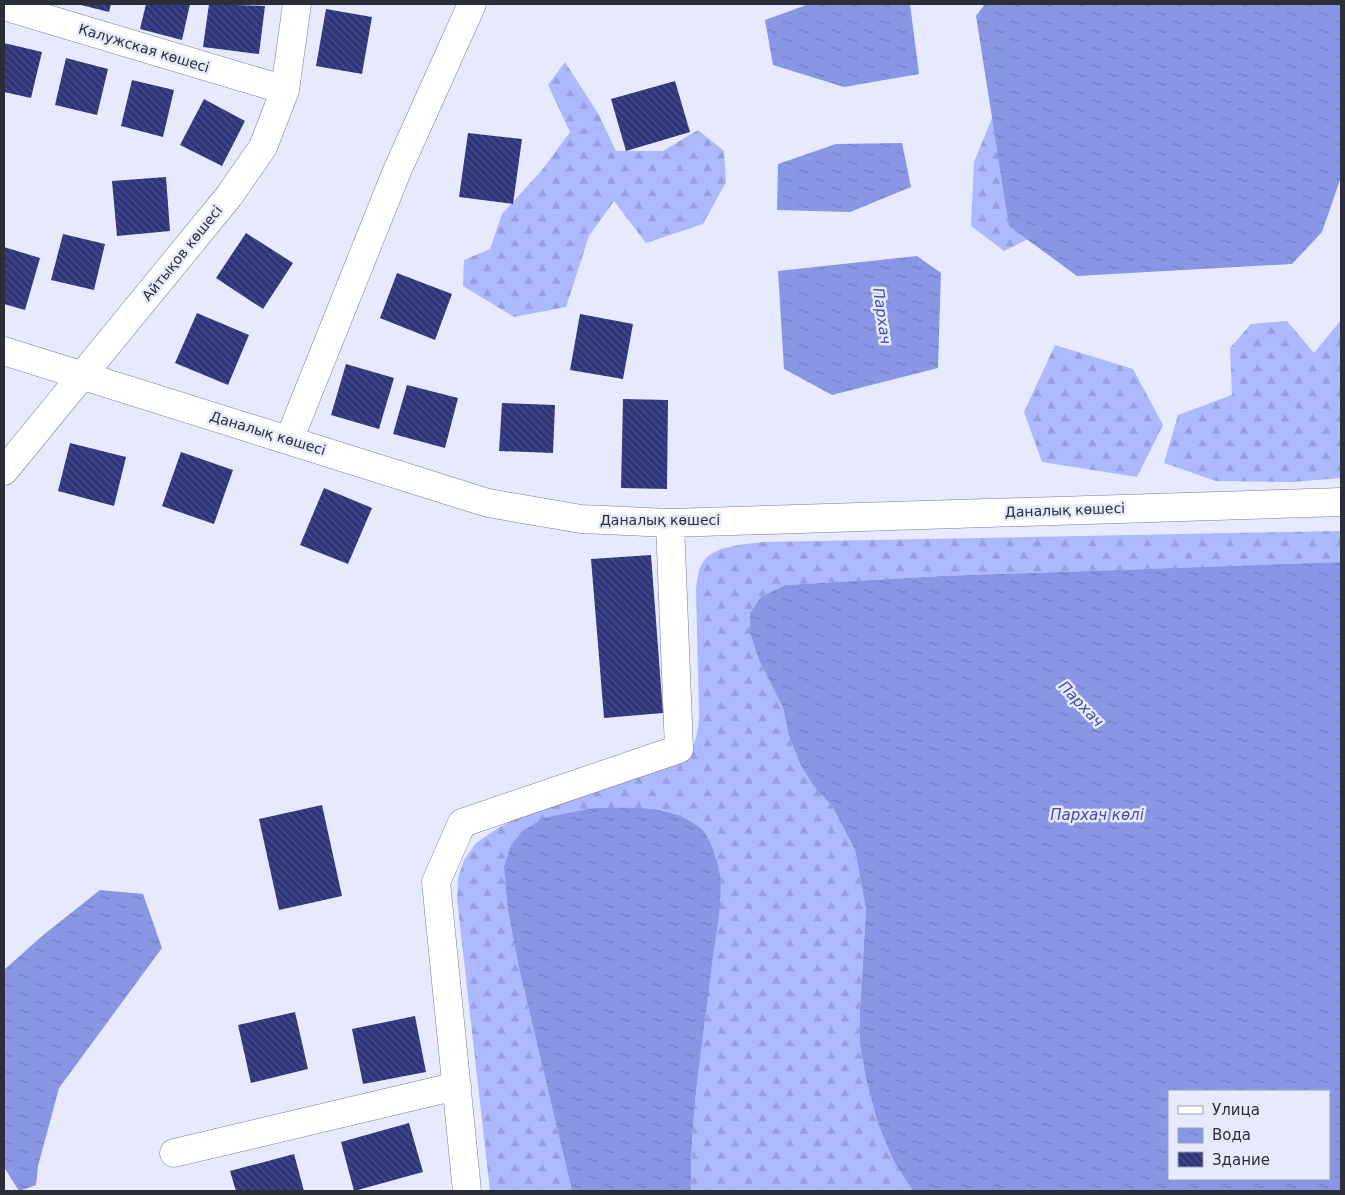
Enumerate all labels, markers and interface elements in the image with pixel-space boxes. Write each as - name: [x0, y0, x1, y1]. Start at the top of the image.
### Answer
- street label: Калужская көшесі: [77, 20, 211, 76]
- street label: Айтықов көшесі: [139, 202, 225, 304]
- water label: Пархач: [869, 287, 895, 346]
- street label: Даналық көшесі: [208, 408, 328, 458]
- street label: Даналық көшесі: [1005, 500, 1125, 520]
- street label: Даналық көшесі: [600, 512, 720, 528]
- water label: Пархач: [1055, 677, 1107, 731]
- water label: Пархач көлі: [1050, 806, 1145, 824]
- legend: [1168, 1090, 1330, 1180]
- text: Улица: [1212, 1101, 1260, 1119]
- text: Вода: [1212, 1126, 1251, 1144]
- text: Здание: [1212, 1151, 1270, 1169]

